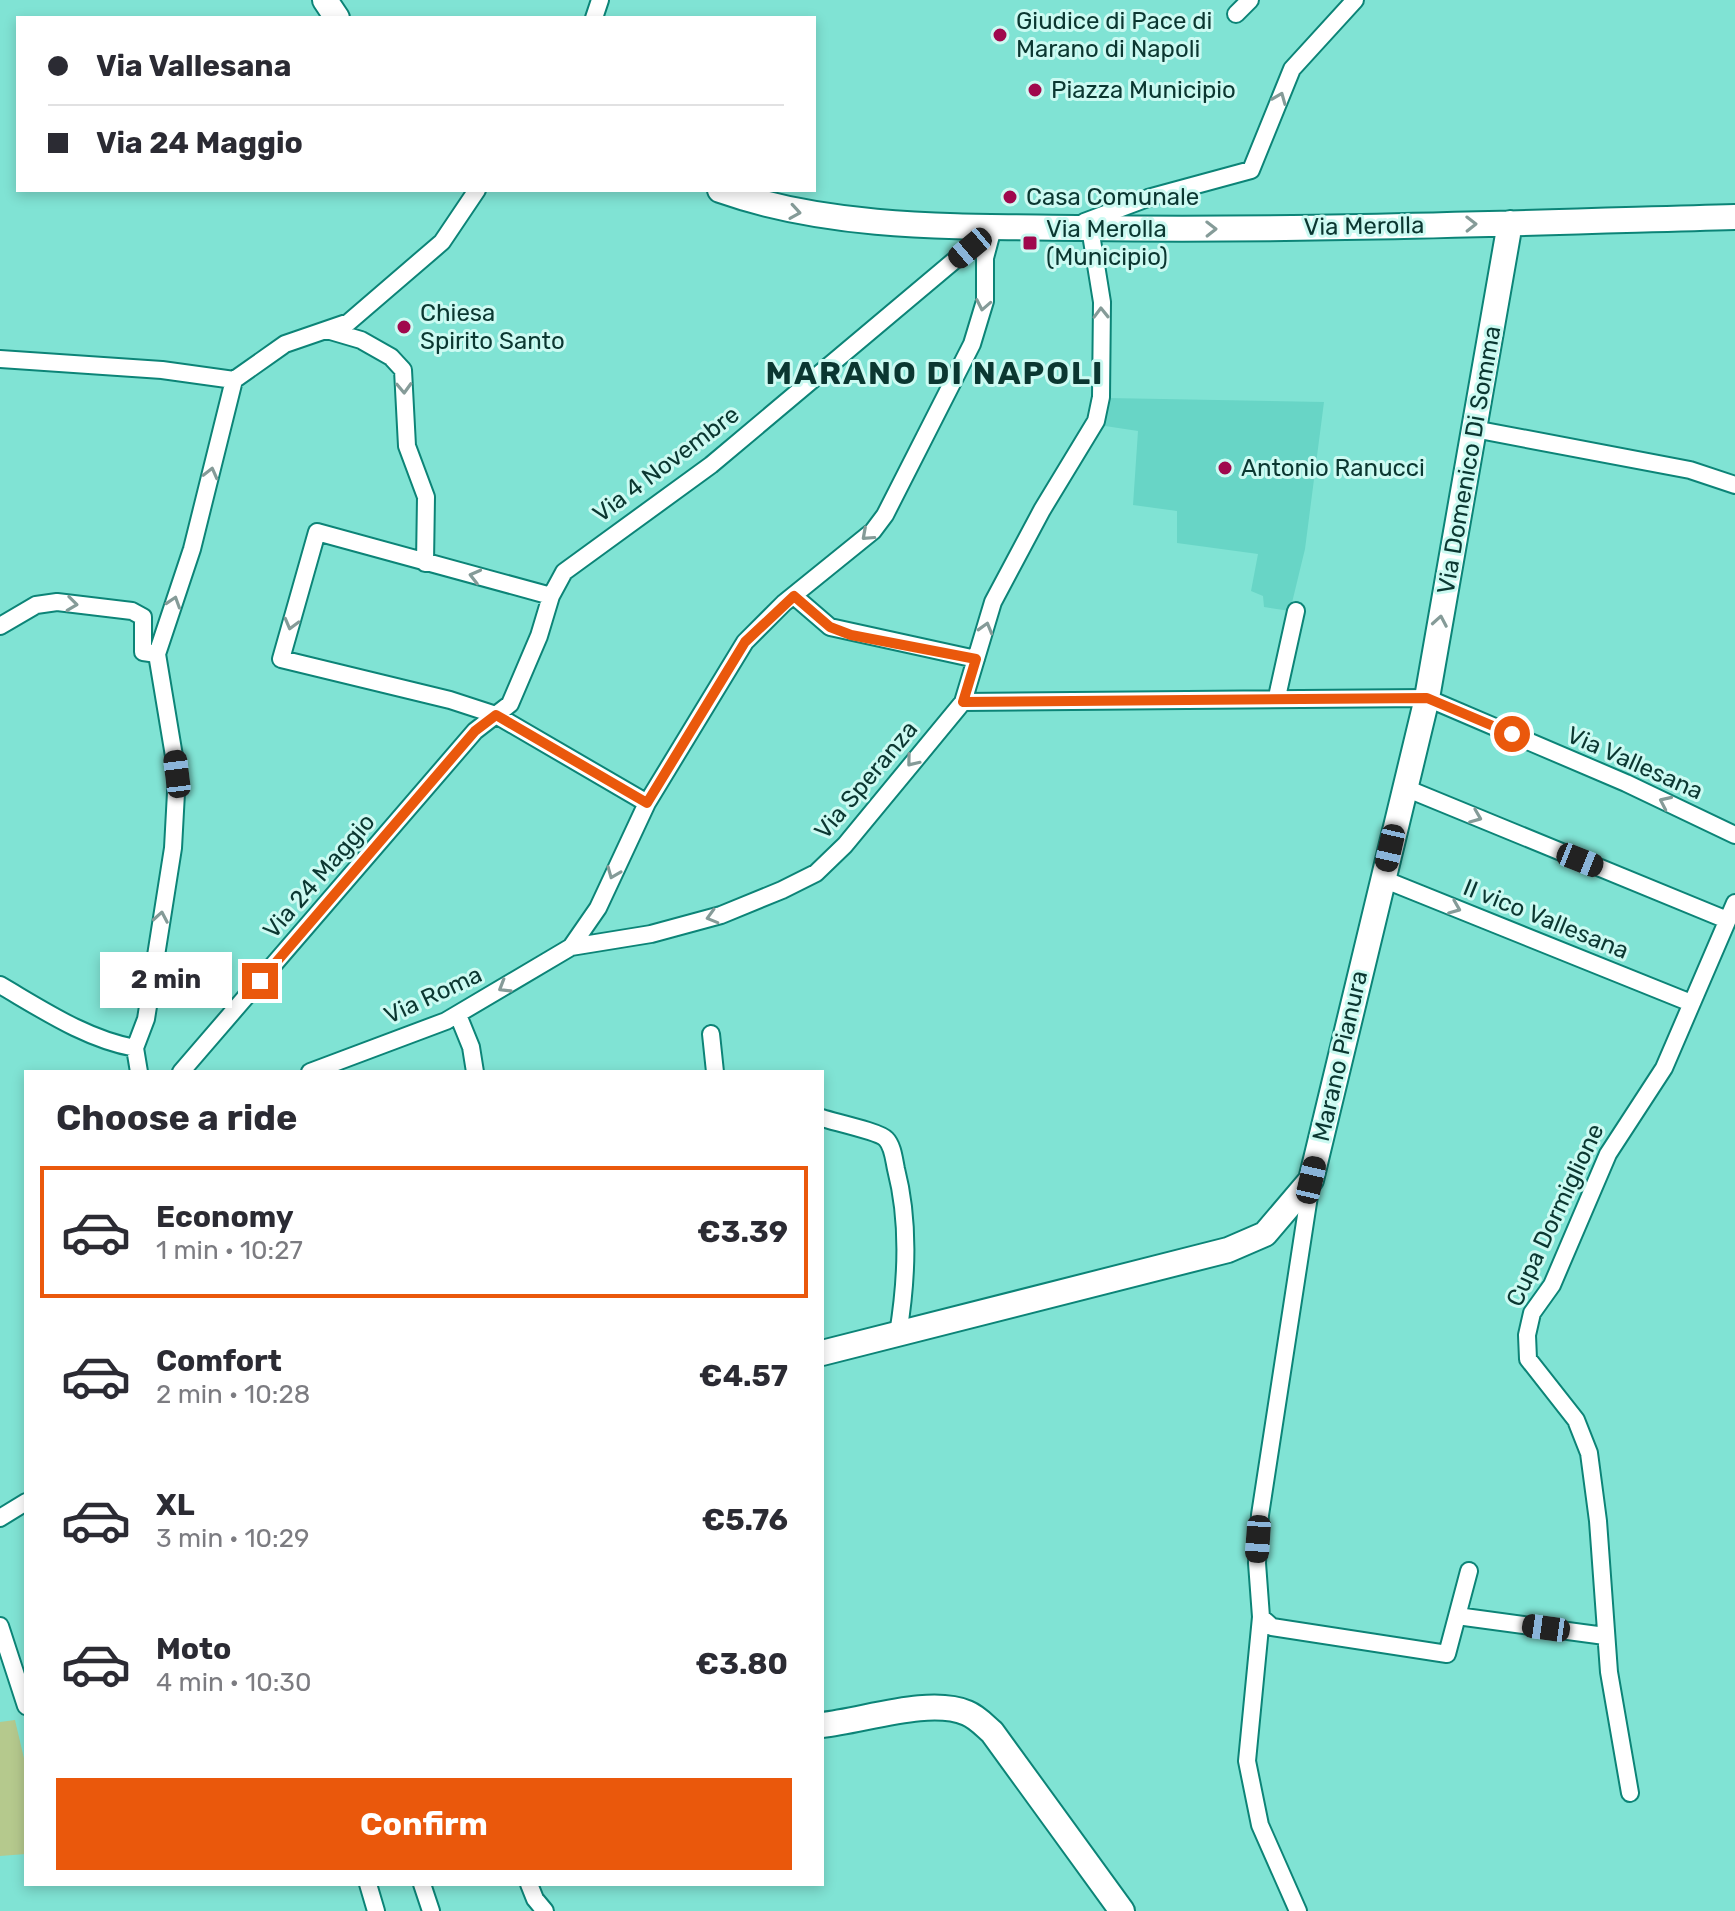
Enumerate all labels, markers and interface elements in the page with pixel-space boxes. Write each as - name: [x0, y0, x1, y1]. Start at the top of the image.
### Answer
- place label: Giudice di Pace di Marano di Napoli: [1016, 7, 1212, 63]
- marker: Giudice di Pace di Marano di Napoli: [991, 26, 1009, 44]
- text: Via Vallesana: [96, 48, 291, 84]
- place label: Piazza Municipio: [1051, 76, 1236, 104]
- marker: Piazza Municipio: [1026, 81, 1044, 99]
- one-way arrow: [1270, 92, 1287, 106]
- text: Via 24 Maggio: [96, 125, 303, 161]
- place label: Casa Comunale: [1026, 183, 1199, 211]
- marker: Casa Comunale: [1001, 188, 1019, 206]
- one-way arrow: [788, 203, 802, 220]
- street label: Via Merolla: [1303, 211, 1425, 241]
- place label: Via Merolla (Municipio): [1046, 215, 1168, 271]
- one-way arrow: [1465, 216, 1478, 233]
- one-way arrow: [1205, 220, 1218, 237]
- car: [944, 223, 996, 273]
- marker: Via Merolla (Municipio): [1021, 234, 1039, 252]
- one-way arrow: [975, 298, 992, 311]
- place label: Chiesa Spirito Santo: [420, 299, 565, 355]
- one-way arrow: [1093, 306, 1110, 319]
- marker: Chiesa Spirito Santo: [395, 318, 413, 336]
- street label: Via Domenico Di Somma: [1432, 324, 1506, 596]
- district label: MARANO DI NAPOLI: [766, 354, 1104, 392]
- one-way arrow: [395, 382, 412, 395]
- street label: Via 4 Novembre: [587, 400, 745, 528]
- place label: Antonio Ranucci: [1241, 454, 1425, 482]
- marker: Antonio Ranucci: [1216, 459, 1234, 477]
- one-way arrow: [201, 467, 218, 480]
- one-way arrow: [861, 525, 876, 540]
- one-way arrow: [469, 569, 483, 586]
- one-way arrow: [65, 595, 79, 612]
- one-way arrow: [165, 595, 181, 609]
- one-way arrow: [1431, 614, 1448, 627]
- one-way arrow: [284, 616, 300, 630]
- one-way arrow: [977, 621, 993, 635]
- street label: Via Speranza: [809, 715, 923, 845]
- route start: [1494, 716, 1530, 752]
- street label: Via Vallesana: [1563, 721, 1707, 805]
- car: [162, 749, 192, 799]
- one-way arrow: [907, 752, 922, 767]
- one-way arrow: [1658, 796, 1673, 812]
- one-way arrow: [1467, 807, 1482, 823]
- street label: Via 24 Maggio: [257, 808, 381, 944]
- car: [1373, 822, 1407, 874]
- car: [1553, 840, 1607, 880]
- one-way arrow: [606, 865, 622, 879]
- street label: II vico Vallesana: [1459, 873, 1633, 965]
- one-way arrow: [1447, 898, 1461, 915]
- one-way arrow: [706, 908, 720, 924]
- one-way arrow: [152, 910, 169, 924]
- callout: 2 min: [100, 953, 232, 1009]
- street label: Via Roma: [380, 960, 486, 1030]
- route end: [242, 963, 278, 999]
- text: 2 min: [131, 964, 201, 995]
- street label: Marano Pianura: [1307, 968, 1373, 1144]
- one-way arrow: [498, 977, 513, 993]
- text: Choose a ride: [56, 1096, 297, 1139]
- street label: Cupa Dormiglione: [1500, 1119, 1610, 1311]
- car: [1294, 1154, 1328, 1206]
- icon: car: [60, 1196, 132, 1268]
- text: Economy: [156, 1199, 294, 1235]
- text: €3.39: [697, 1214, 788, 1250]
- text: 1 min · 10:27: [156, 1235, 303, 1266]
- icon: car: [60, 1340, 132, 1412]
- text: Comfort: [156, 1343, 282, 1379]
- text: €4.57: [699, 1358, 788, 1394]
- text: 2 min · 10:28: [156, 1379, 310, 1410]
- icon: car: [60, 1484, 132, 1556]
- text: XL: [156, 1487, 195, 1523]
- text: €5.76: [702, 1502, 788, 1538]
- car: [1244, 1514, 1272, 1564]
- text: 3 min · 10:29: [156, 1523, 309, 1554]
- car: [1521, 1613, 1571, 1643]
- icon: car: [60, 1628, 132, 1700]
- text: Moto: [156, 1631, 231, 1667]
- text: €3.80: [696, 1646, 788, 1682]
- text: 4 min · 10:30: [156, 1667, 311, 1698]
- button: Confirm: [56, 1778, 792, 1870]

